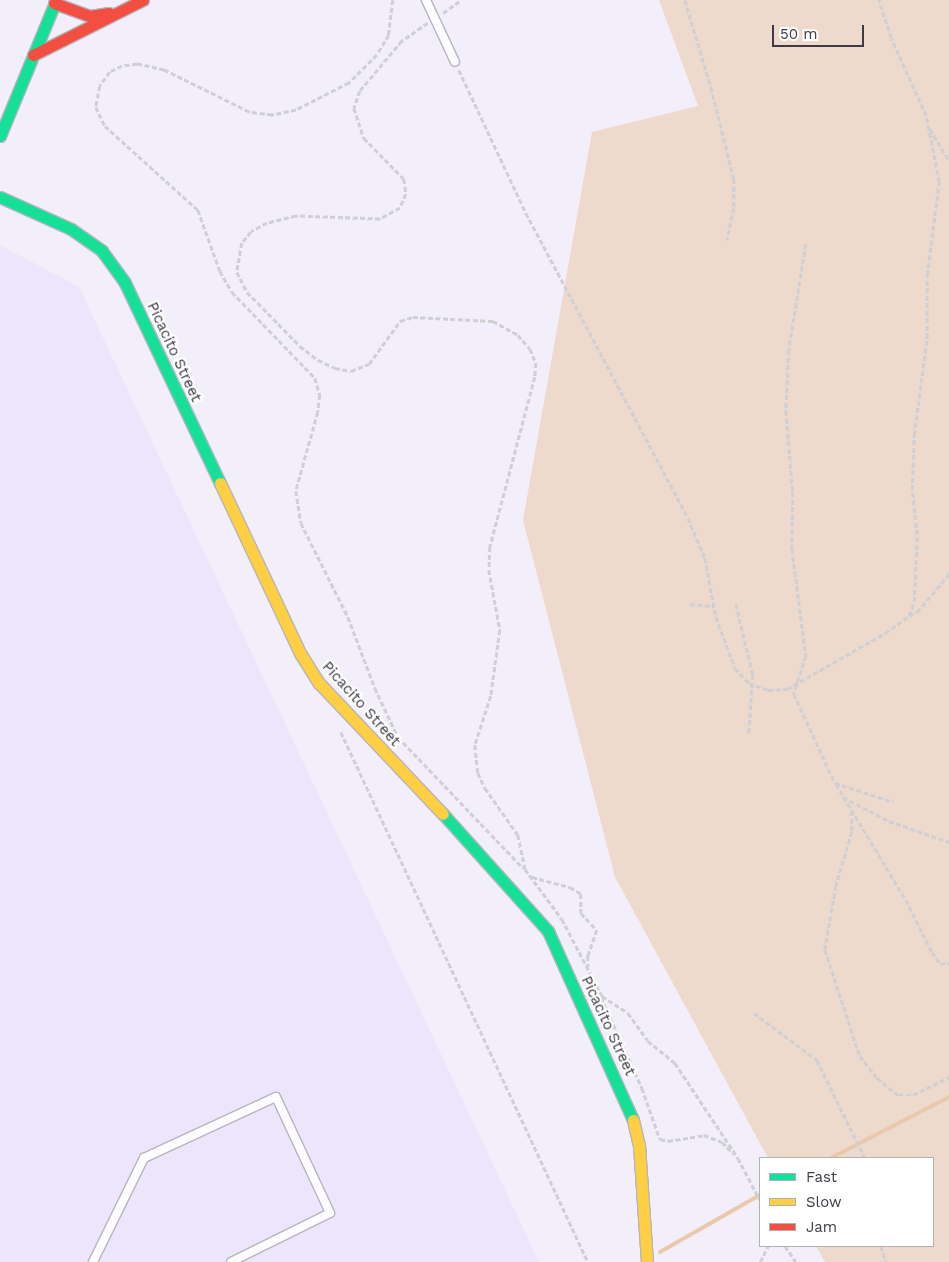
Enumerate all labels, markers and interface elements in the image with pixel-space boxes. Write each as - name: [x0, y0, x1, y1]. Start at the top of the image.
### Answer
- scale bar: [774, 15, 866, 47]
- text: 50 m: [780, 25, 817, 43]
- street label: Picacito Street: [143, 299, 205, 405]
- street label: Picacito Street: [318, 658, 404, 750]
- street label: Picacito Street: [577, 973, 639, 1079]
- legend: [759, 1157, 934, 1247]
- text: Fast: [806, 1168, 837, 1186]
- text: Slow: [806, 1193, 842, 1211]
- text: Jam: [806, 1218, 837, 1236]

